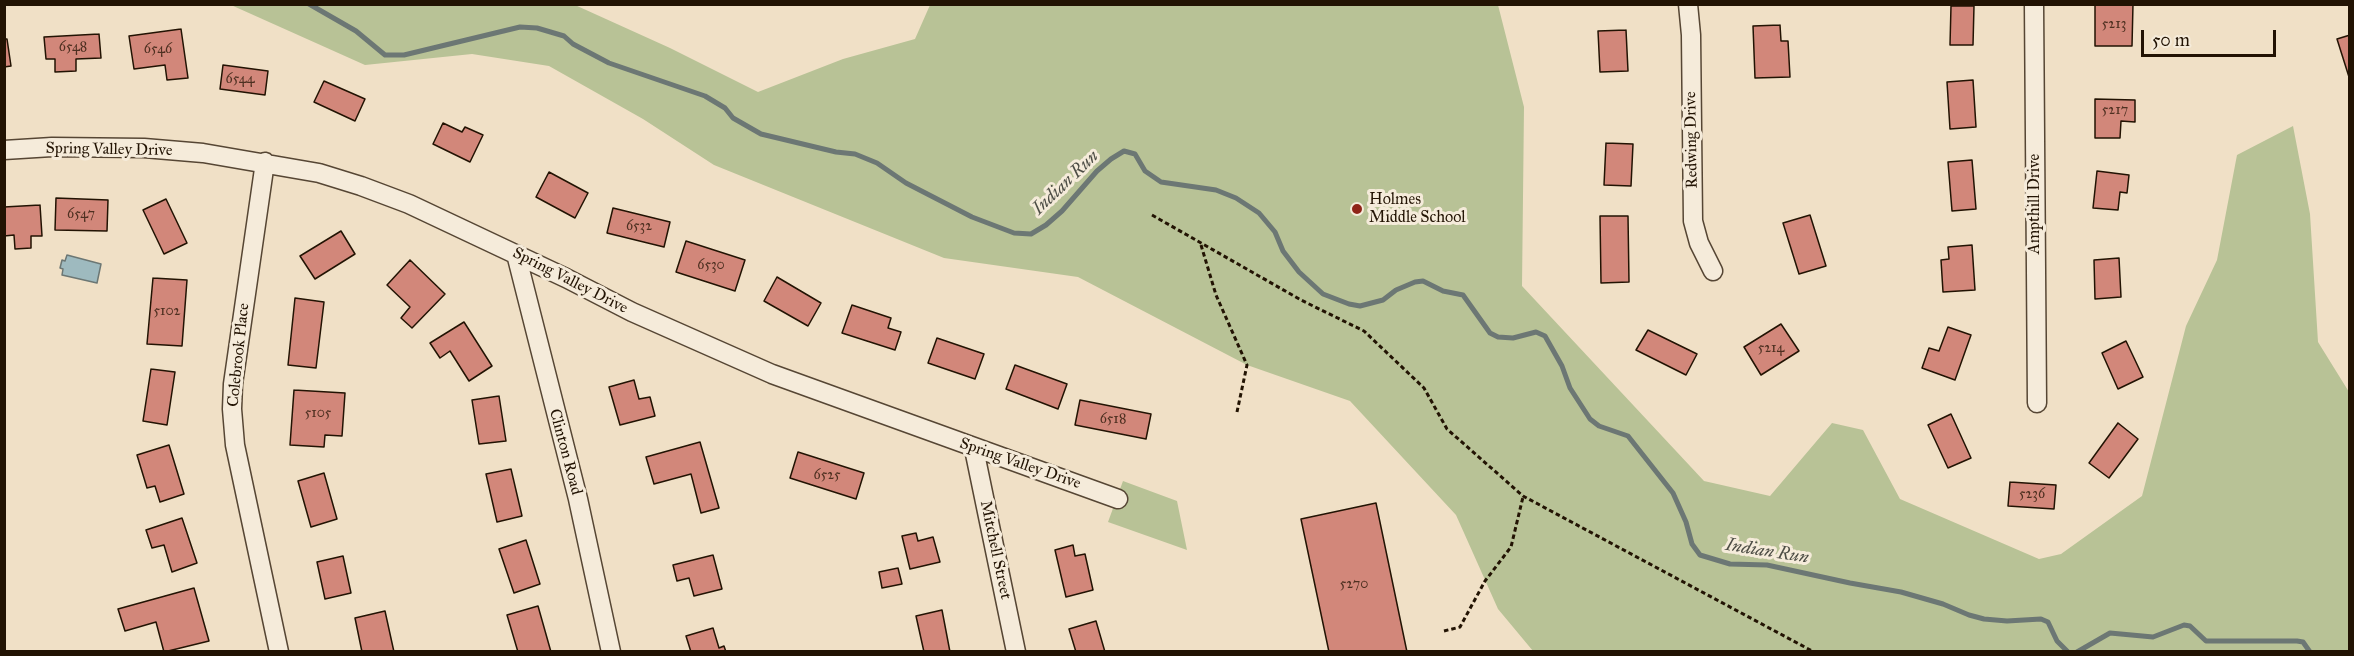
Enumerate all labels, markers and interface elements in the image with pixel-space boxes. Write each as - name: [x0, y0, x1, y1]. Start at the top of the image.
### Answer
- house number: 5213: [2102, 17, 2126, 33]
- scale bar: [2144, 18, 2279, 56]
- text: 50 m: [2152, 29, 2190, 51]
- house number: 6548: [59, 40, 87, 56]
- house number: 6546: [144, 42, 172, 58]
- house number: 6544: [226, 72, 254, 88]
- street label: Redwing Drive: [1682, 91, 1702, 189]
- house number: 5217: [2102, 103, 2128, 119]
- street label: Spring Valley Drive: [45, 139, 173, 161]
- water label: Indian Run: [1028, 146, 1104, 220]
- street label: Ampthill Drive: [2025, 154, 2045, 254]
- place label: Holmes Middle School: [1369, 190, 1466, 228]
- marker: Holmes Middle School: [1350, 202, 1364, 216]
- house number: 6547: [67, 207, 95, 223]
- house number: 6532: [626, 219, 652, 235]
- street label: Spring Valley Drive: [509, 244, 631, 318]
- house number: 6530: [697, 258, 725, 274]
- street label: Colebrook Place: [224, 302, 254, 408]
- house number: 5102: [153, 304, 181, 320]
- house number: 5214: [1758, 341, 1784, 357]
- house number: 5105: [305, 406, 331, 422]
- street label: Clinton Road: [544, 407, 586, 497]
- house number: 6518: [1100, 412, 1126, 428]
- street label: Spring Valley Drive: [957, 434, 1083, 494]
- house number: 6525: [814, 468, 840, 484]
- house number: 5236: [2019, 487, 2045, 503]
- street label: Mitchell Street: [975, 499, 1015, 601]
- water label: Indian Run: [1724, 535, 1810, 569]
- house number: 5270: [1340, 577, 1368, 593]

